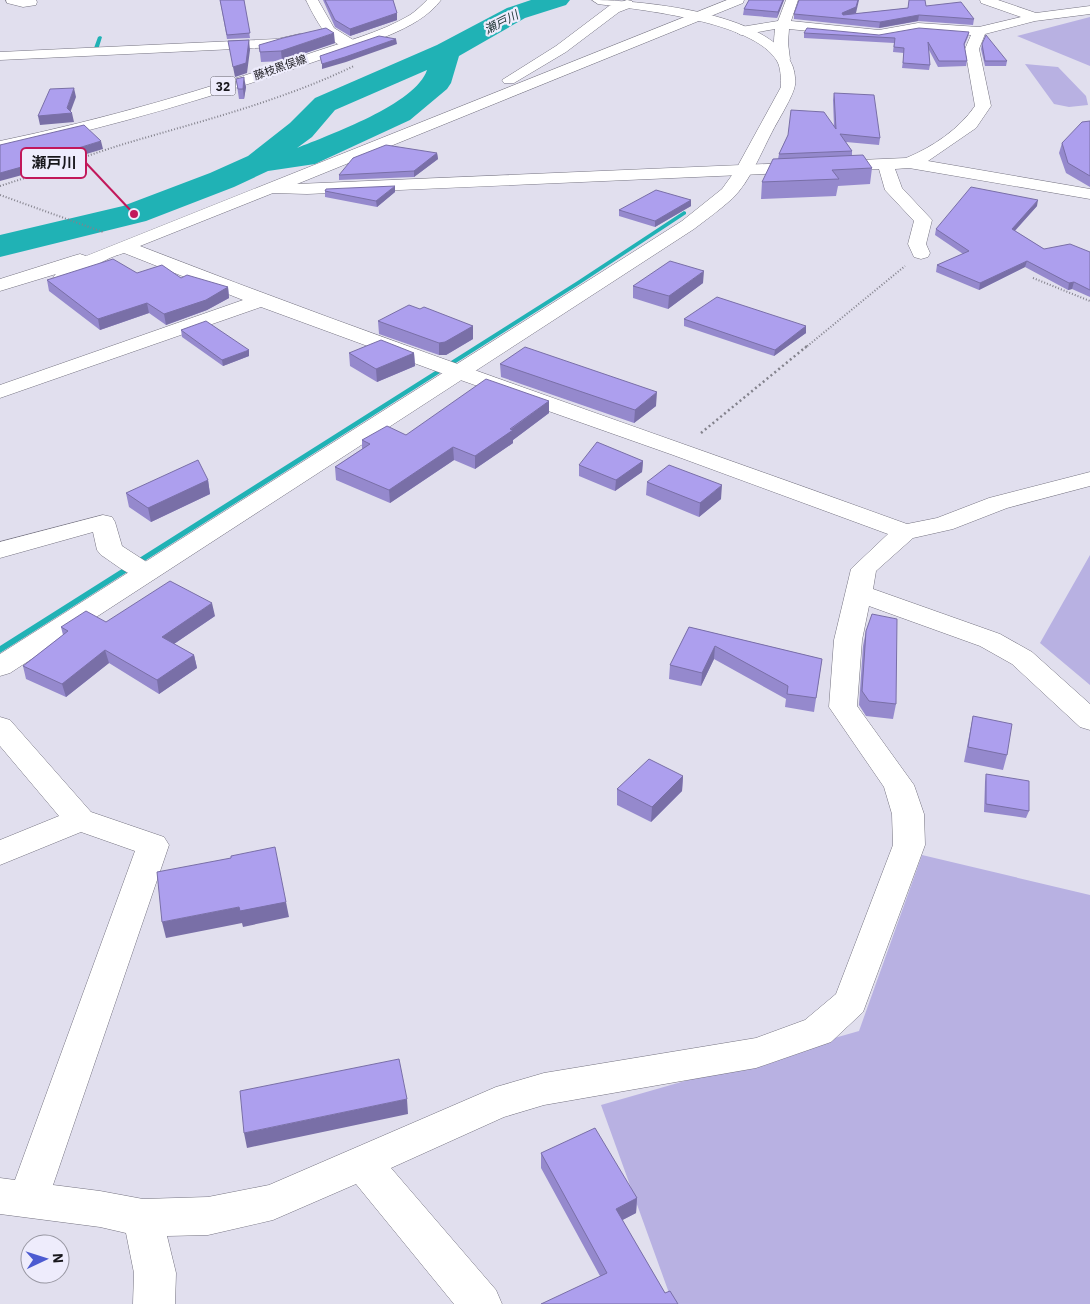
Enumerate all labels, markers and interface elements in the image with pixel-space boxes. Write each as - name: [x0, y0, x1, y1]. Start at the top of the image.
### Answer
- water label: 瀬戸川: [482, 6, 522, 37]
- street label: 藤枝黒俣線: [252, 51, 308, 83]
- road number: 32: [210, 76, 236, 95]
- callout: 瀬戸川: [21, 148, 86, 178]
- text: 瀬戸川: [31, 153, 77, 172]
- north arrow: [20, 1234, 70, 1284]
- text: N: [49, 1252, 67, 1264]

